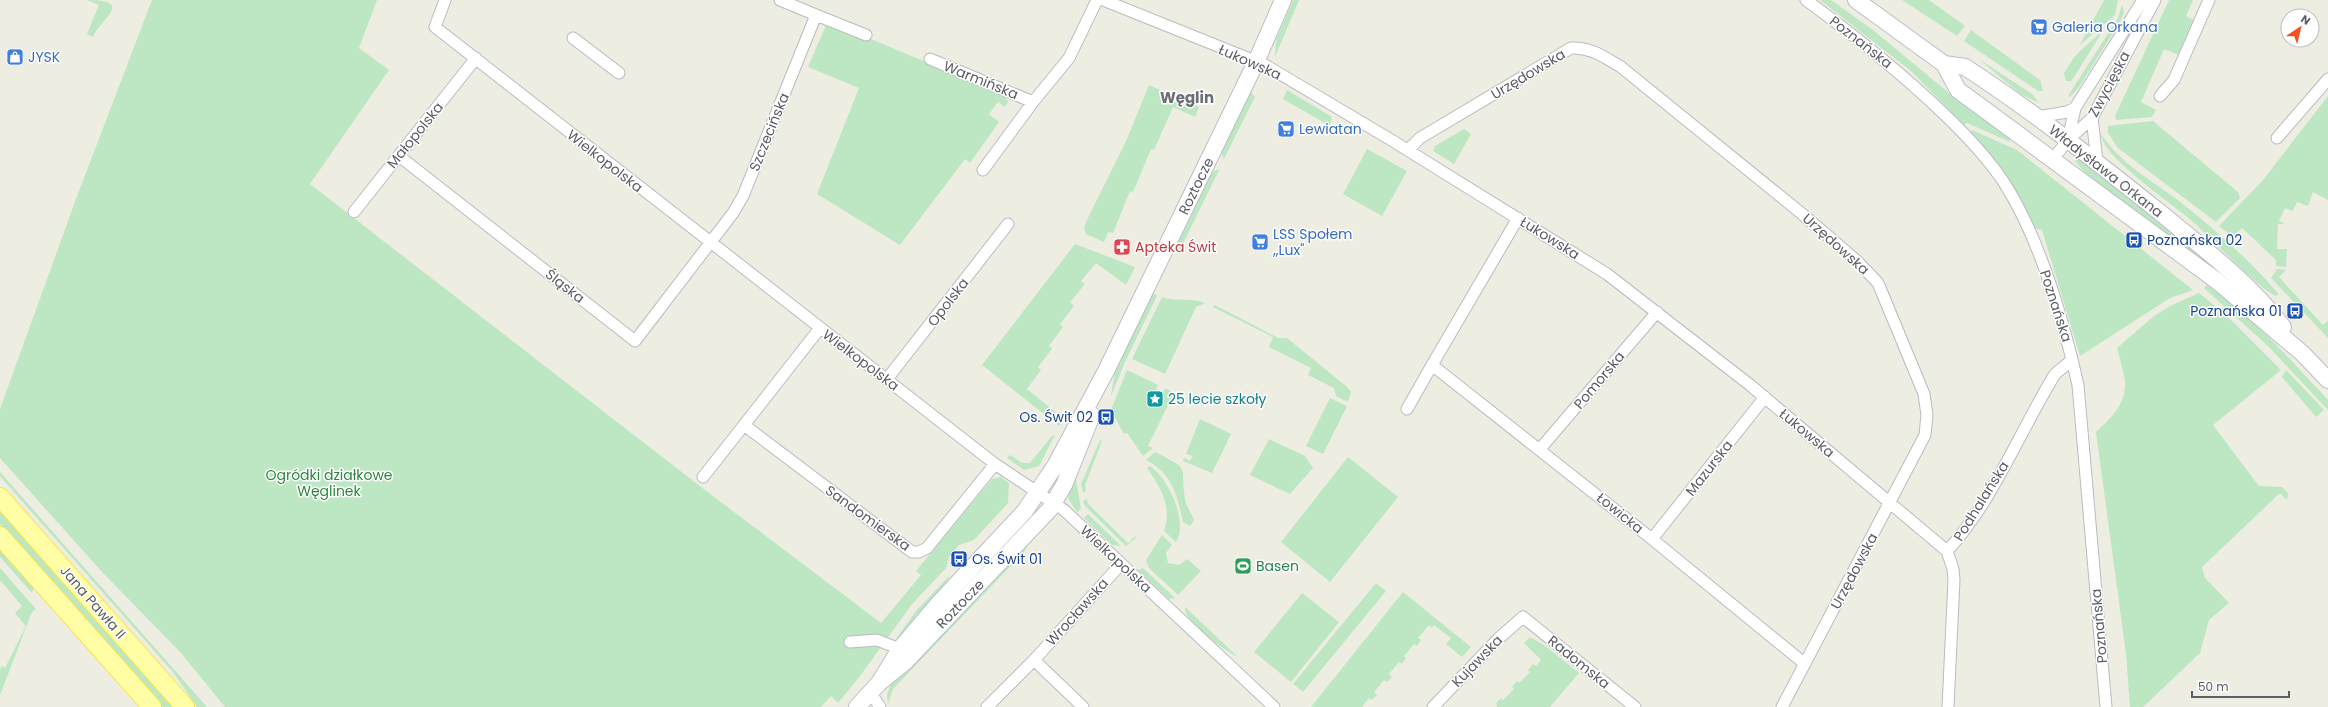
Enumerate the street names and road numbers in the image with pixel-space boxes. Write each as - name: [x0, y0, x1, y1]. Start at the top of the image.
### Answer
- street label: Poznańska: [1825, 11, 1897, 73]
- street label: Łukowska: [1215, 39, 1285, 85]
- street label: Urzędowska: [1487, 44, 1569, 104]
- street label: Zwycięska: [2083, 48, 2135, 120]
- street label: Warmińska: [941, 56, 1021, 104]
- street label: Szczecińska: [744, 90, 794, 174]
- street label: Małopolska: [382, 98, 448, 172]
- street label: Władysława Orkana: [2045, 120, 2167, 222]
- street label: Wielkopolska: [563, 125, 647, 197]
- street label: Roztocze: [1174, 154, 1219, 218]
- street label: Urzędowska: [1798, 209, 1874, 279]
- street label: Łukowska: [1516, 212, 1584, 264]
- street label: Śląska: [541, 264, 589, 308]
- street label: Poznańska: [2035, 267, 2077, 345]
- street label: Opolska: [923, 273, 973, 331]
- street label: Wielkopolska: [819, 325, 903, 395]
- street label: Pomorska: [1569, 347, 1629, 413]
- street label: Łukowska: [1775, 404, 1839, 462]
- street label: Mazurska: [1681, 436, 1737, 500]
- street label: Podhalańska: [1948, 457, 2014, 545]
- street label: Sandomierska: [821, 480, 915, 556]
- street label: Łowicka: [1592, 488, 1648, 538]
- street label: Wielkopolska: [1076, 521, 1156, 597]
- street label: Urzędowska: [1826, 529, 1882, 613]
- street label: Jana Pawła II: [55, 561, 131, 643]
- street label: Wrocławska: [1041, 574, 1113, 650]
- street label: Roztocze: [931, 575, 989, 633]
- street label: Poznańska: [2086, 588, 2112, 664]
- street label: Kujawska: [1447, 630, 1507, 692]
- street label: Radomska: [1544, 631, 1614, 693]

